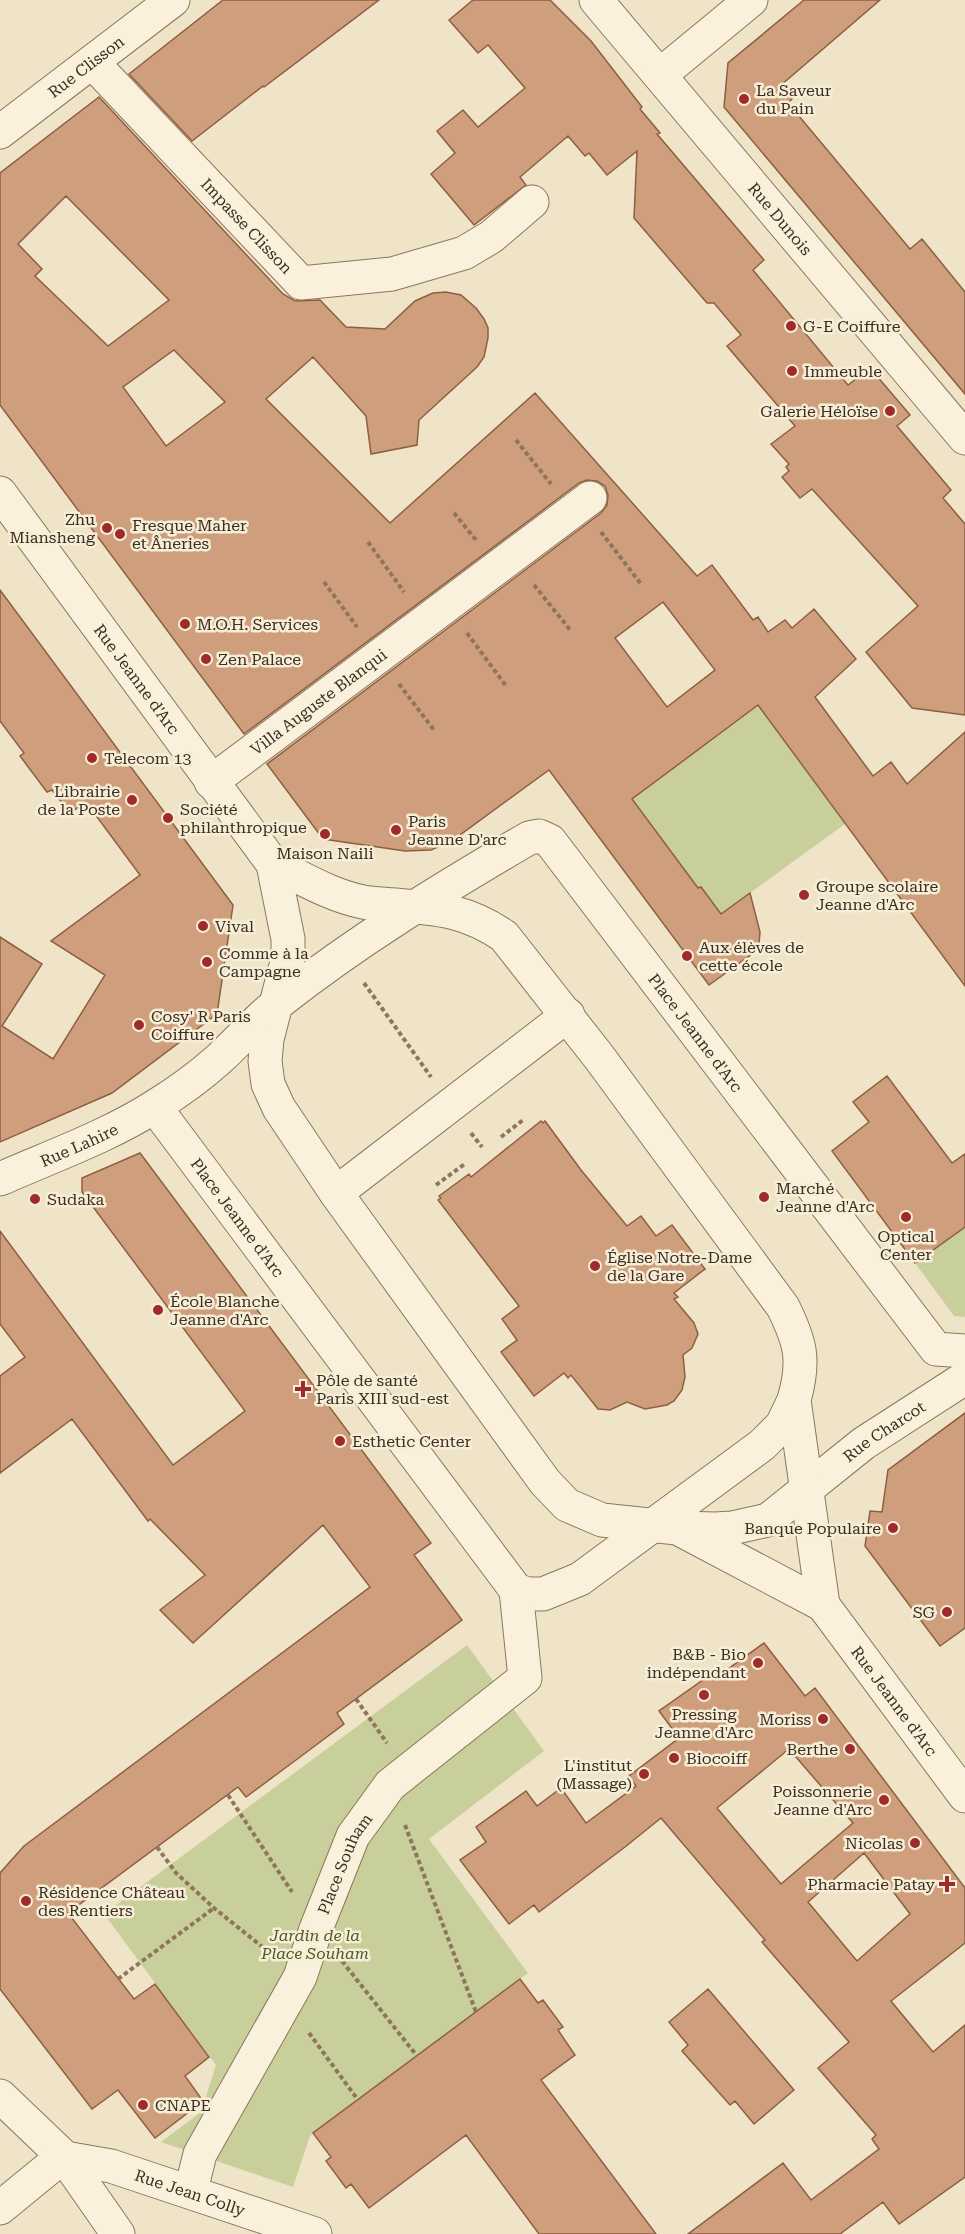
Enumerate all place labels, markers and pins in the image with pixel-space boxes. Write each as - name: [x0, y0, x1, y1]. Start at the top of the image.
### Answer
- place label: La Saveur du Pain: [756, 81, 832, 118]
- marker: La Saveur du Pain: [737, 92, 751, 106]
- place label: G-E Coiffure: [803, 317, 901, 336]
- marker: G-E Coiffure: [784, 319, 798, 333]
- place label: Immeuble: [804, 362, 882, 381]
- marker: Immeuble: [785, 364, 799, 378]
- place label: Galerie Héloïse: [760, 402, 878, 421]
- marker: Galerie Héloïse: [883, 404, 897, 418]
- place label: Zhu Miansheng: [10, 510, 96, 547]
- place label: Fresque Maher et Âneries: [132, 516, 247, 553]
- marker: Zhu Miansheng: [100, 521, 114, 535]
- marker: Fresque Maher et Âneries: [113, 527, 127, 541]
- place label: M.O.H. Services: [197, 615, 318, 634]
- marker: M.O.H. Services: [178, 617, 192, 631]
- place label: Zen Palace: [218, 650, 301, 669]
- marker: Zen Palace: [199, 652, 213, 666]
- place label: Telecom 13: [104, 749, 191, 768]
- marker: Telecom 13: [85, 751, 99, 765]
- place label: Librairie de la Poste: [37, 782, 120, 819]
- marker: Librairie de la Poste: [125, 793, 139, 807]
- place label: Société philanthropique: [180, 800, 307, 837]
- marker: Société philanthropique: [161, 811, 175, 825]
- place label: Paris Jeanne D'arc: [408, 812, 506, 849]
- marker: Paris Jeanne D'arc: [389, 823, 403, 837]
- marker: Maison Naili: [318, 827, 332, 841]
- place label: Maison Naili: [276, 844, 374, 863]
- place label: Groupe scolaire Jeanne d'Arc: [816, 877, 938, 914]
- marker: Groupe scolaire Jeanne d'Arc: [797, 888, 811, 902]
- place label: Vival: [215, 917, 254, 936]
- marker: Vival: [196, 919, 210, 933]
- place label: Aux élèves de cette école: [699, 938, 804, 975]
- place label: Comme à la Campagne: [219, 944, 309, 981]
- marker: Aux élèves de cette école: [680, 949, 694, 963]
- marker: Comme à la Campagne: [200, 955, 214, 969]
- place label: Cosy' R Paris Coiffure: [151, 1007, 251, 1044]
- marker: Cosy' R Paris Coiffure: [132, 1018, 146, 1032]
- place label: Marché Jeanne d'Arc: [776, 1179, 874, 1216]
- place label: Sudaka: [47, 1190, 104, 1209]
- marker: Marché Jeanne d'Arc: [757, 1190, 771, 1204]
- marker: Sudaka: [28, 1192, 42, 1206]
- marker: Optical Center: [899, 1210, 913, 1224]
- place label: Optical Center: [878, 1227, 934, 1264]
- place label: Église Notre-Dame de la Gare: [607, 1248, 752, 1285]
- marker: Église Notre-Dame de la Gare: [588, 1259, 602, 1273]
- place label: École Blanche Jeanne d'Arc: [170, 1292, 280, 1329]
- marker: École Blanche Jeanne d'Arc: [151, 1303, 165, 1317]
- place label: Pôle de santé Paris XIII sud-est: [316, 1371, 449, 1408]
- marker: Pôle de santé Paris XIII sud-est: [294, 1380, 312, 1398]
- place label: Esthetic Center: [352, 1432, 471, 1451]
- marker: Esthetic Center: [333, 1434, 347, 1448]
- place label: Banque Populaire: [744, 1519, 881, 1538]
- marker: Banque Populaire: [886, 1521, 900, 1535]
- place label: SG: [913, 1603, 936, 1622]
- marker: SG: [940, 1605, 954, 1619]
- place label: B&B - Bio indépendant: [647, 1645, 746, 1682]
- marker: B&B - Bio indépendant: [751, 1656, 765, 1670]
- marker: Pressing Jeanne d'Arc: [697, 1688, 711, 1702]
- place label: Pressing Jeanne d'Arc: [655, 1705, 753, 1742]
- place label: Moriss: [759, 1710, 811, 1729]
- marker: Moriss: [816, 1712, 830, 1726]
- place label: Berthe: [787, 1740, 838, 1759]
- marker: Berthe: [843, 1742, 857, 1756]
- place label: Biocoiff: [686, 1749, 748, 1768]
- marker: Biocoiff: [667, 1751, 681, 1765]
- place label: L'institut (Massage): [557, 1756, 632, 1793]
- marker: L'institut (Massage): [637, 1767, 651, 1781]
- place label: Poissonnerie Jeanne d'Arc: [772, 1782, 872, 1819]
- marker: Poissonnerie Jeanne d'Arc: [877, 1793, 891, 1807]
- place label: Nicolas: [845, 1834, 903, 1853]
- marker: Nicolas: [908, 1836, 922, 1850]
- place label: Pharmacie Patay: [807, 1875, 936, 1894]
- marker: Pharmacie Patay: [940, 1877, 954, 1891]
- place label: Résidence Château des Rentiers: [38, 1883, 185, 1920]
- marker: Résidence Château des Rentiers: [19, 1894, 33, 1908]
- place label: CNAPE: [155, 2096, 211, 2115]
- marker: CNAPE: [136, 2098, 150, 2112]

